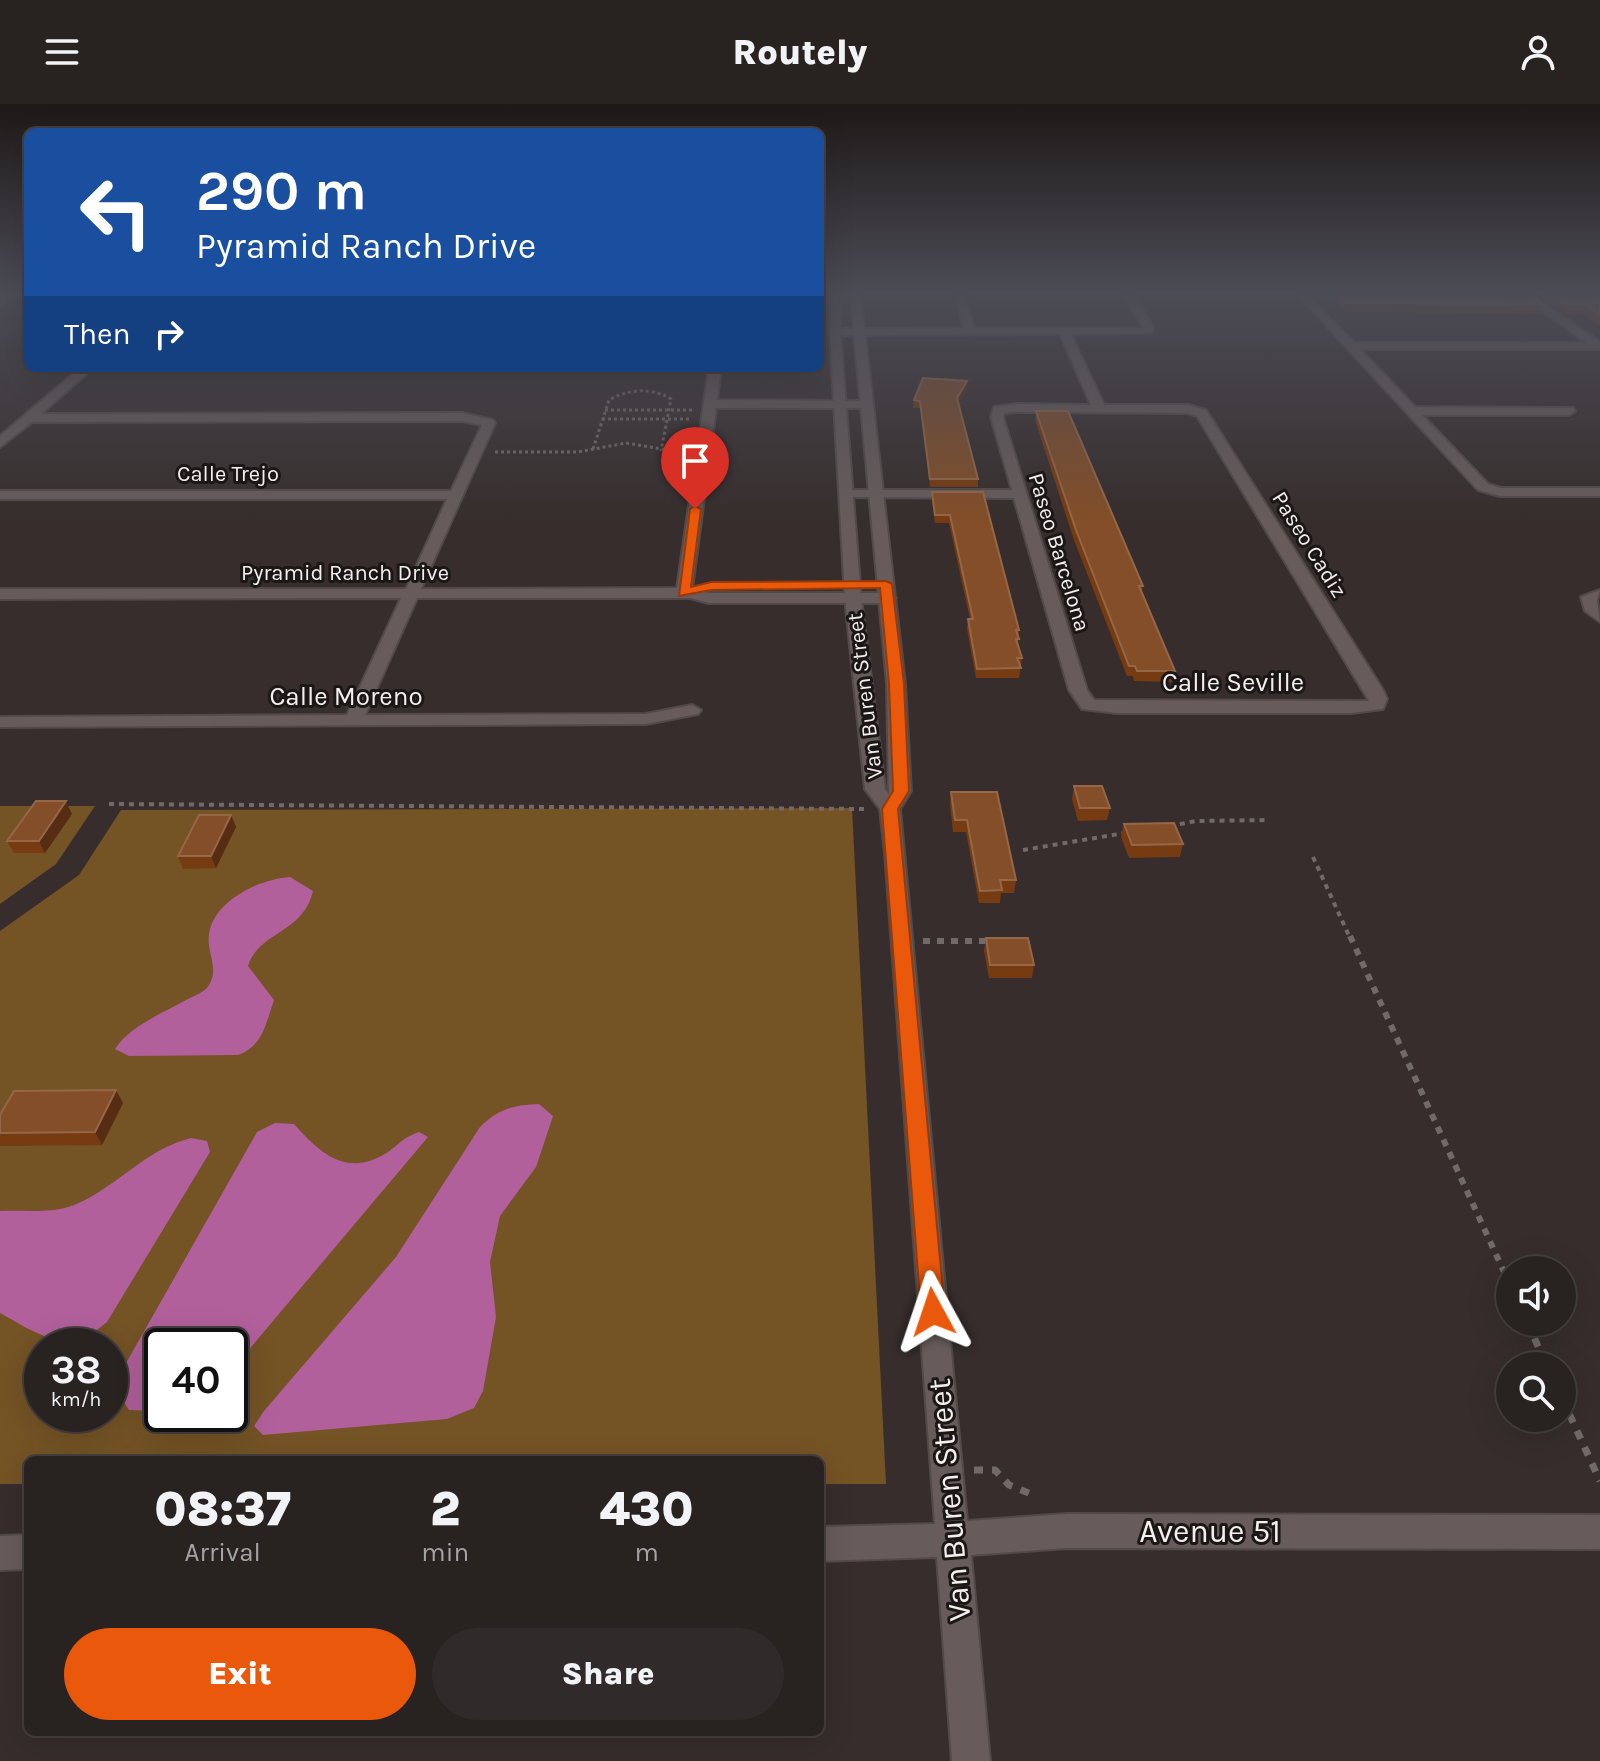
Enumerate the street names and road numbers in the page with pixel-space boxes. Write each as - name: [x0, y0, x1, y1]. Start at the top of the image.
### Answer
- street label: Calle Trejo: [177, 461, 279, 487]
- street label: Paseo Barcelona: [1023, 470, 1096, 635]
- street label: Paseo Cadiz: [1266, 487, 1352, 602]
- street label: Pyramid Ranch Drive: [241, 560, 449, 586]
- street label: Van Buren Street: [842, 611, 888, 781]
- street label: Calle Seville: [1162, 667, 1304, 698]
- street label: Calle Moreno: [269, 681, 423, 712]
- street label: Van Buren Street: [920, 1377, 979, 1623]
- street label: Avenue 51: [1139, 1513, 1281, 1550]

